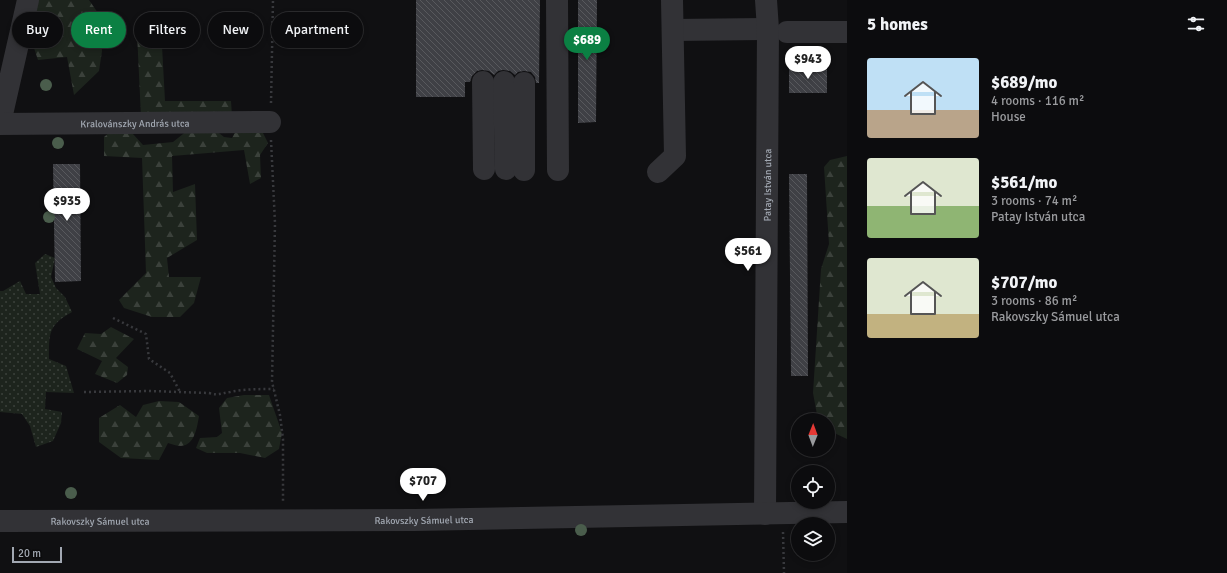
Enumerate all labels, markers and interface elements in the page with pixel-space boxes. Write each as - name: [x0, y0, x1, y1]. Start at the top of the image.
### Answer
- chip: Buy: [12, 12, 63, 48]
- chip: Rent: [71, 12, 126, 48]
- chip: Filters: [134, 12, 200, 48]
- chip: New: [208, 12, 263, 48]
- chip: Apartment: [271, 12, 363, 48]
- icon: filters: [1185, 13, 1207, 35]
- text: 5 homes: [867, 14, 928, 35]
- pin: $689: [563, 27, 611, 61]
- text: $689: [573, 32, 601, 48]
- pin: $943: [784, 46, 832, 80]
- text: $943: [794, 51, 822, 67]
- text: $689/mo: [991, 72, 1057, 93]
- icon: home: [899, 74, 947, 122]
- text: 4 rooms · 116 m²: [991, 93, 1084, 109]
- text: House: [991, 109, 1026, 125]
- street label: Kralovánszky András utca: [80, 118, 190, 130]
- street label: Patay István utca: [762, 149, 774, 221]
- text: $561/mo: [991, 172, 1057, 193]
- icon: home: [899, 174, 947, 222]
- pin: $935: [43, 188, 91, 222]
- text: $935: [53, 193, 81, 209]
- text: 3 rooms · 74 m²: [991, 193, 1077, 209]
- text: Patay István utca: [991, 209, 1085, 225]
- pin: $561: [724, 238, 772, 272]
- text: $561: [734, 243, 762, 259]
- text: $707/mo: [991, 272, 1057, 293]
- icon: home: [899, 274, 947, 322]
- text: 3 rooms · 86 m²: [991, 293, 1077, 309]
- text: Rakovszky Sámuel utca: [991, 309, 1120, 325]
- north arrow: [791, 413, 835, 457]
- map controls: [791, 413, 835, 561]
- button: locate: [791, 465, 835, 509]
- pin: $707: [399, 468, 447, 502]
- text: $707: [409, 473, 437, 489]
- street label: Rakovszky Sámuel utca: [374, 514, 474, 527]
- street label: Rakovszky Sámuel utca: [50, 516, 150, 528]
- button: layers: [791, 517, 835, 561]
- scale bar: [12, 545, 62, 564]
- text: 20 m: [18, 547, 41, 560]

